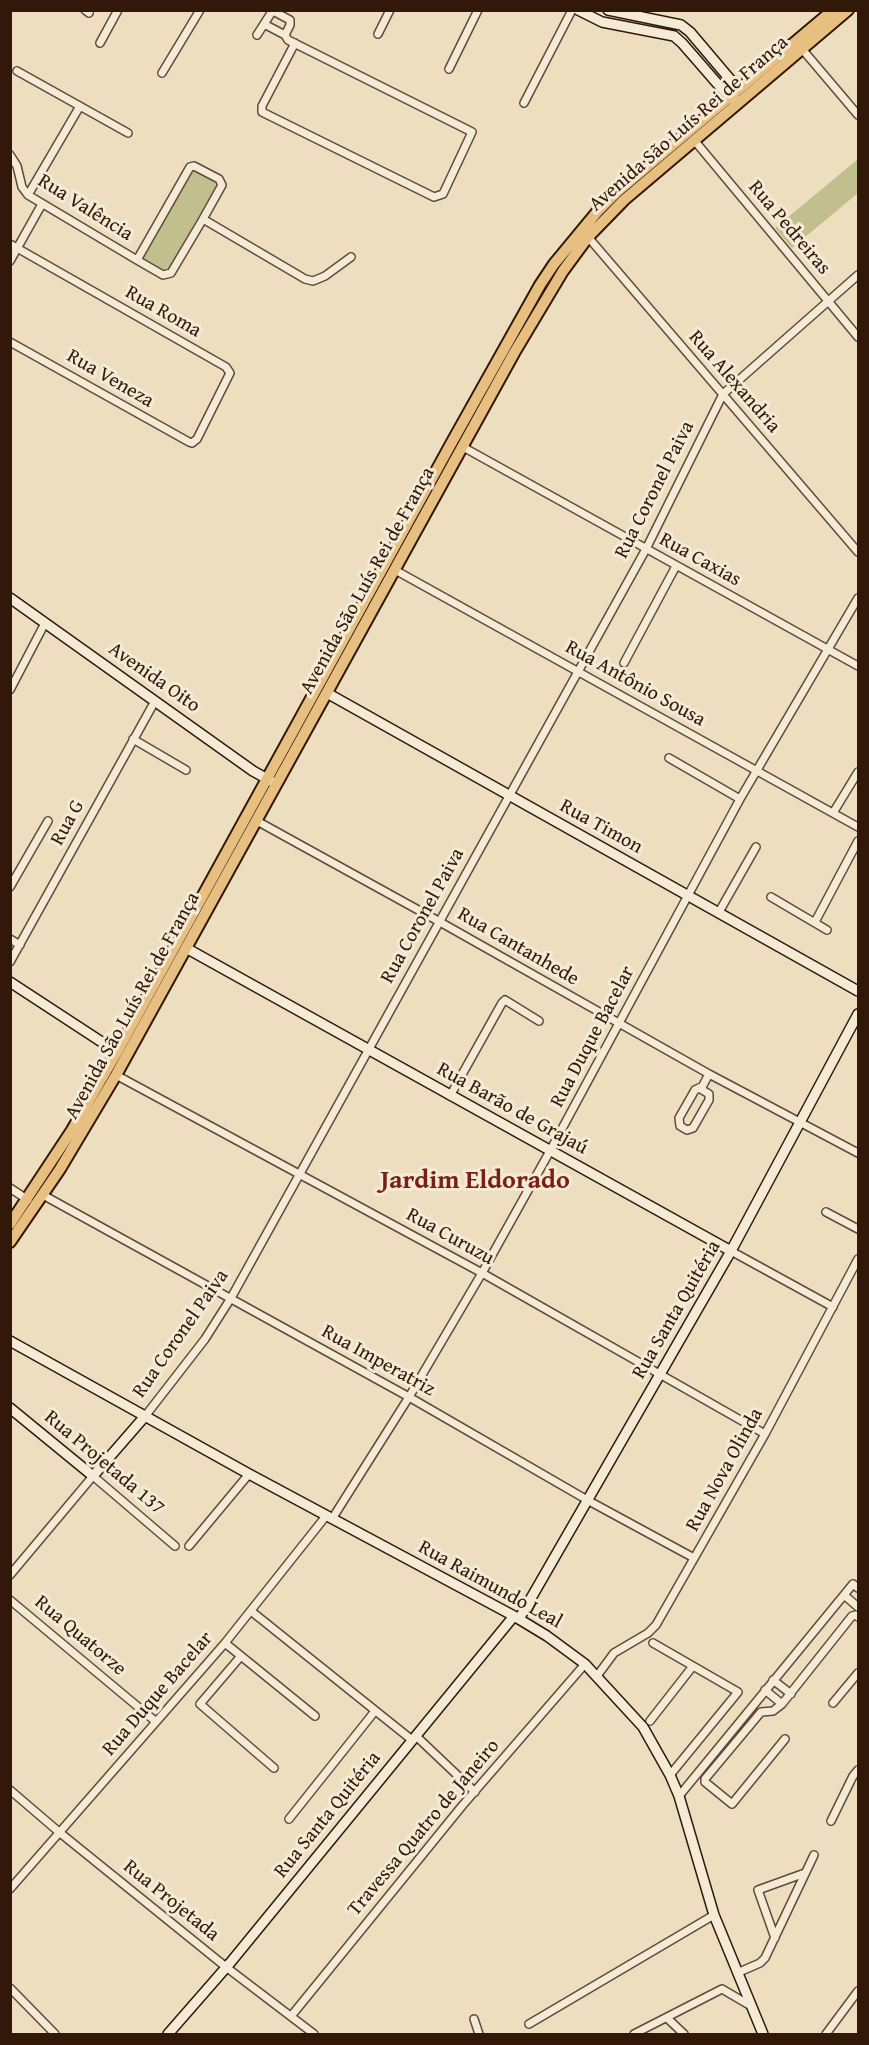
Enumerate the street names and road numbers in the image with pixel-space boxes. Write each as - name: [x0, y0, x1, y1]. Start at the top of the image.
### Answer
- street label: Avenida São Luís Rei de França: [585, 31, 793, 217]
- street label: Rua Valência: [33, 169, 137, 247]
- street label: Rua Pedreiras: [743, 176, 835, 280]
- street label: Rua Roma: [121, 281, 205, 343]
- street label: Rua Alexandria: [683, 326, 785, 438]
- street label: Rua Veneza: [62, 345, 158, 413]
- street label: Rua Coronel Paiva: [610, 417, 700, 563]
- street label: Avenida São Luís Rei de França: [295, 463, 441, 699]
- street label: Rua Caxias: [655, 528, 745, 592]
- street label: Rua Antônio Sousa: [561, 636, 709, 732]
- street label: Avenida Oito: [104, 638, 204, 718]
- street label: Rua Timon: [555, 794, 647, 860]
- street label: Rua G: [46, 796, 90, 850]
- street label: Rua Coronel Paiva: [376, 844, 470, 988]
- street label: Avenida São Luís Rei de França: [60, 888, 206, 1124]
- street label: Rua Cantanhede: [453, 903, 583, 991]
- street label: Rua Duque Bacelar: [546, 962, 640, 1112]
- street label: Rua Barão de Grajaú: [432, 1058, 592, 1160]
- street label: Rua Curuzu: [402, 1203, 498, 1271]
- street label: Rua Santa Quitéria: [628, 1236, 726, 1384]
- street label: Rua Coronel Paiva: [128, 1265, 234, 1403]
- street label: Rua Imperatriz: [317, 1320, 439, 1402]
- street label: Rua Nova Olinda: [681, 1404, 769, 1536]
- street label: Rua Projetada 137: [39, 1406, 169, 1520]
- street label: Rua Raimundo Leal: [414, 1536, 566, 1634]
- street label: Rua Quatorze: [29, 1591, 131, 1681]
- street label: Rua Duque Bacelar: [98, 1627, 218, 1761]
- street label: Travessa Quatro de Janeiro: [343, 1735, 505, 1921]
- street label: Rua Santa Quitéria: [270, 1747, 386, 1883]
- street label: Rua Projetada: [118, 1855, 224, 1947]

